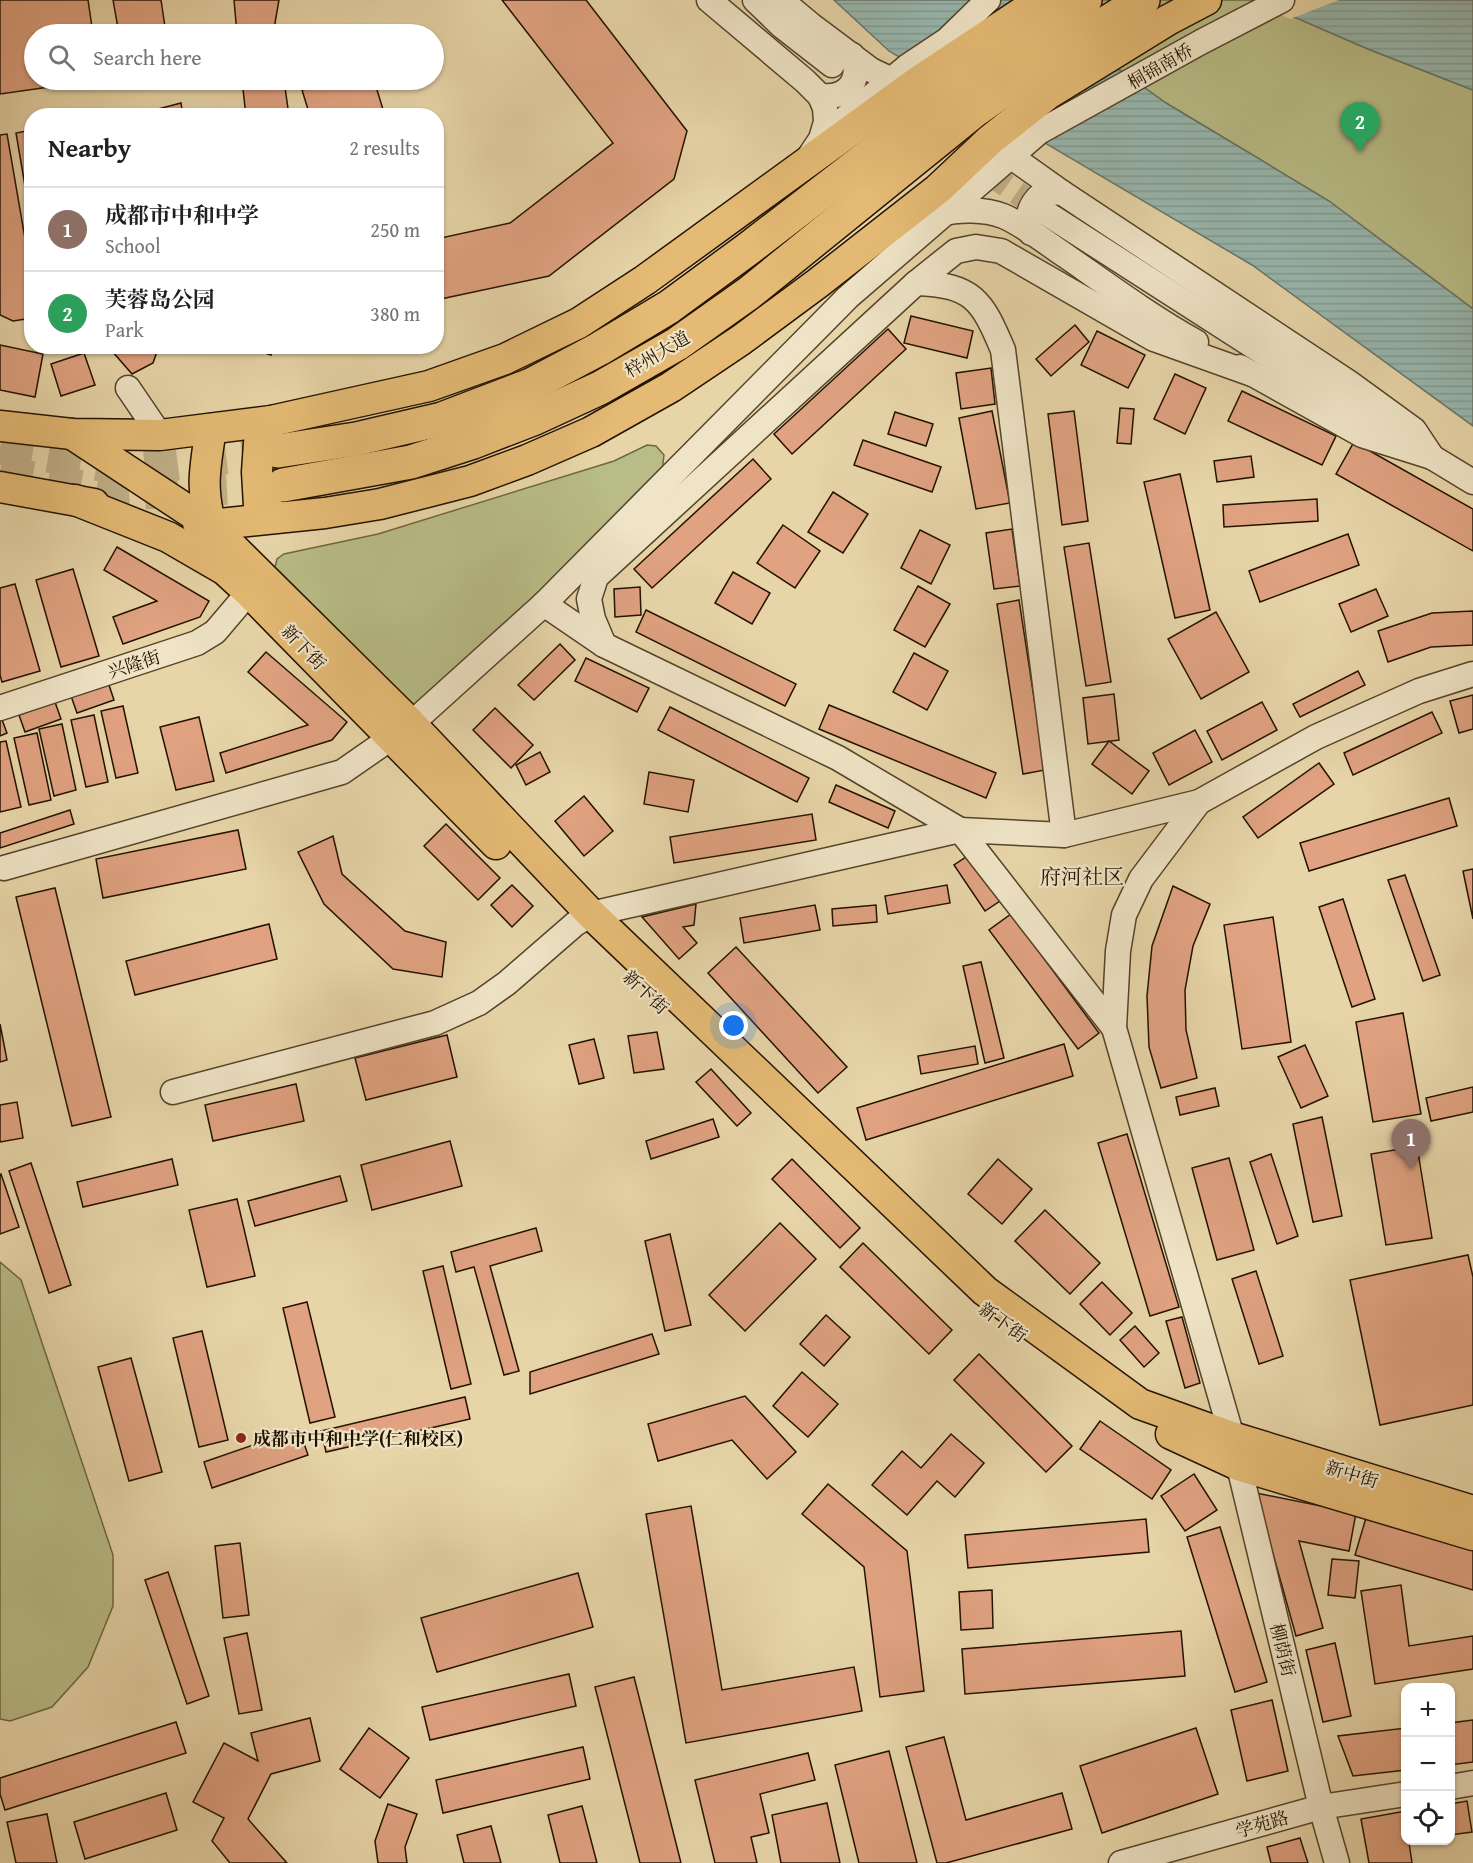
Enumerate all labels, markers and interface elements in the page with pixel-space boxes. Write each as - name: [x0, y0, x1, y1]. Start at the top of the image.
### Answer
- search box: [24, 24, 444, 90]
- street label: 桐锦南桥: [1122, 36, 1198, 96]
- icon: search: [45, 41, 78, 74]
- text: Search here: [93, 41, 202, 73]
- pin: 2: [1340, 102, 1380, 152]
- text: Nearby: [48, 128, 131, 167]
- text: 2 results: [349, 133, 420, 162]
- text: 成都市中和中学: [105, 199, 259, 231]
- text: 1: [62, 215, 73, 244]
- text: 250 m: [370, 215, 420, 244]
- text: School: [105, 231, 161, 260]
- text: 芙蓉岛公园: [105, 283, 215, 315]
- text: 2: [62, 299, 73, 328]
- text: 380 m: [370, 299, 420, 328]
- text: Park: [105, 315, 144, 344]
- street label: 梓州大道: [619, 324, 695, 384]
- street label: 新下街: [276, 618, 332, 676]
- street label: 兴隆街: [104, 643, 164, 685]
- district label: 府河社区: [1040, 861, 1124, 892]
- street label: 新下街: [617, 964, 675, 1020]
- your location: [719, 1011, 748, 1040]
- pin: 1: [1392, 1120, 1430, 1169]
- street label: 新下街: [973, 1295, 1033, 1349]
- place label: 成都市中和中学(仁和校区): [253, 1425, 463, 1452]
- marker: 成都市中和中学(仁和校区): [234, 1431, 248, 1445]
- street label: 新中街: [1322, 1453, 1382, 1495]
- street label: 柳荫街: [1263, 1621, 1303, 1679]
- map controls: [1401, 1683, 1455, 1845]
- button: +: [1401, 1683, 1455, 1737]
- button: −: [1401, 1737, 1455, 1791]
- button: locate: [1401, 1791, 1455, 1845]
- street label: 学苑路: [1232, 1804, 1292, 1844]

